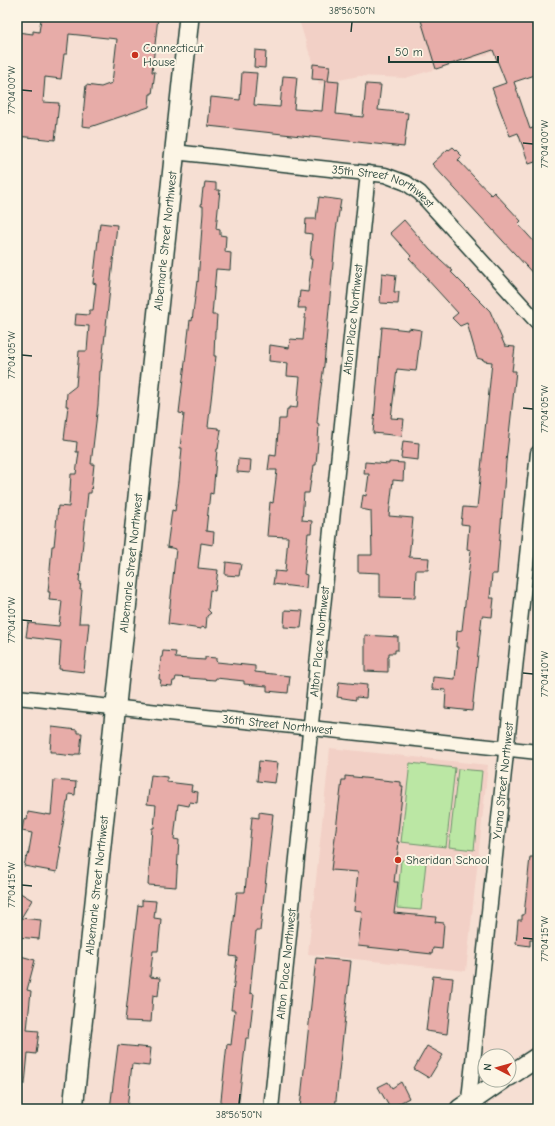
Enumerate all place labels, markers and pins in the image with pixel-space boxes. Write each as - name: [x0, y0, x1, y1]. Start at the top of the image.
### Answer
- place label: Connecticut House: [143, 41, 204, 69]
- marker: Connecticut House: [130, 50, 140, 60]
- place label: Sheridan School: [406, 853, 490, 867]
- marker: Sheridan School: [393, 855, 403, 865]

